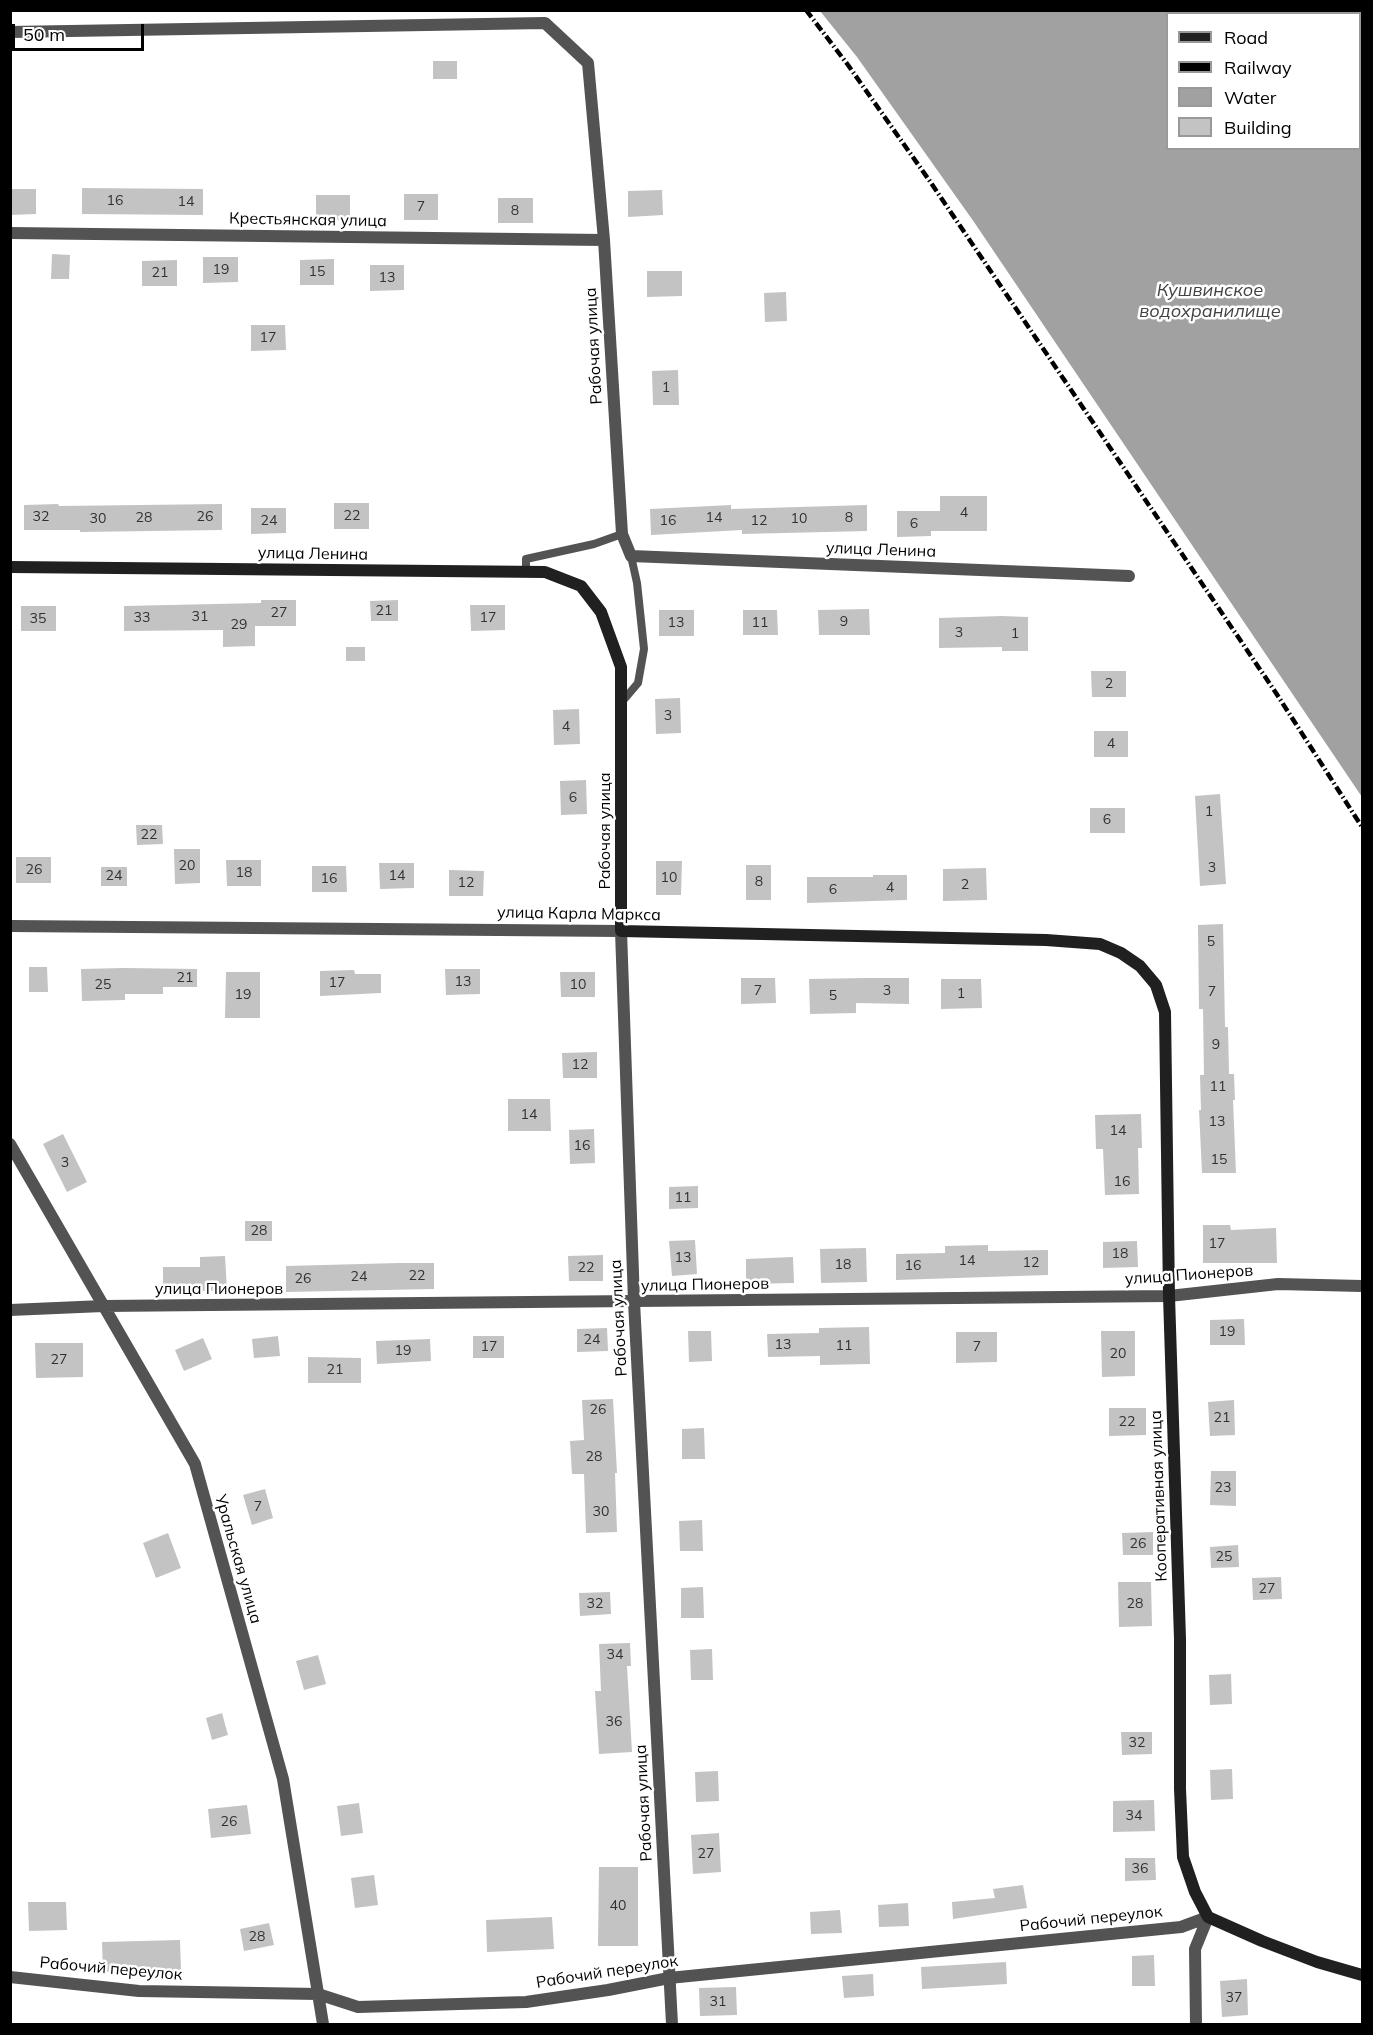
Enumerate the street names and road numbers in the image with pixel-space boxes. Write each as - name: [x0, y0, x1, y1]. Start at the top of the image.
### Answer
- street label: Крестьянская улица: [229, 209, 387, 231]
- street label: Рабочая улица: [581, 287, 607, 405]
- street label: улица Ленина: [826, 538, 936, 562]
- street label: улица Ленина: [258, 543, 368, 565]
- street label: Рабочая улица: [595, 773, 615, 889]
- street label: улица Карла Маркса: [497, 903, 661, 925]
- street label: Рабочая улица: [606, 1259, 632, 1377]
- street label: улица Пионеров: [1124, 1261, 1254, 1289]
- street label: улица Пионеров: [641, 1274, 769, 1296]
- street label: улица Пионеров: [155, 1279, 283, 1299]
- street label: Кооперативная улица: [1146, 1410, 1172, 1582]
- street label: Уральская улица: [210, 1492, 266, 1626]
- street label: Рабочая улица: [631, 1744, 657, 1862]
- street label: Рабочий переулок: [1019, 1902, 1163, 1936]
- street label: Рабочий переулок: [535, 1951, 679, 1993]
- street label: Рабочий переулок: [39, 1953, 183, 1985]

